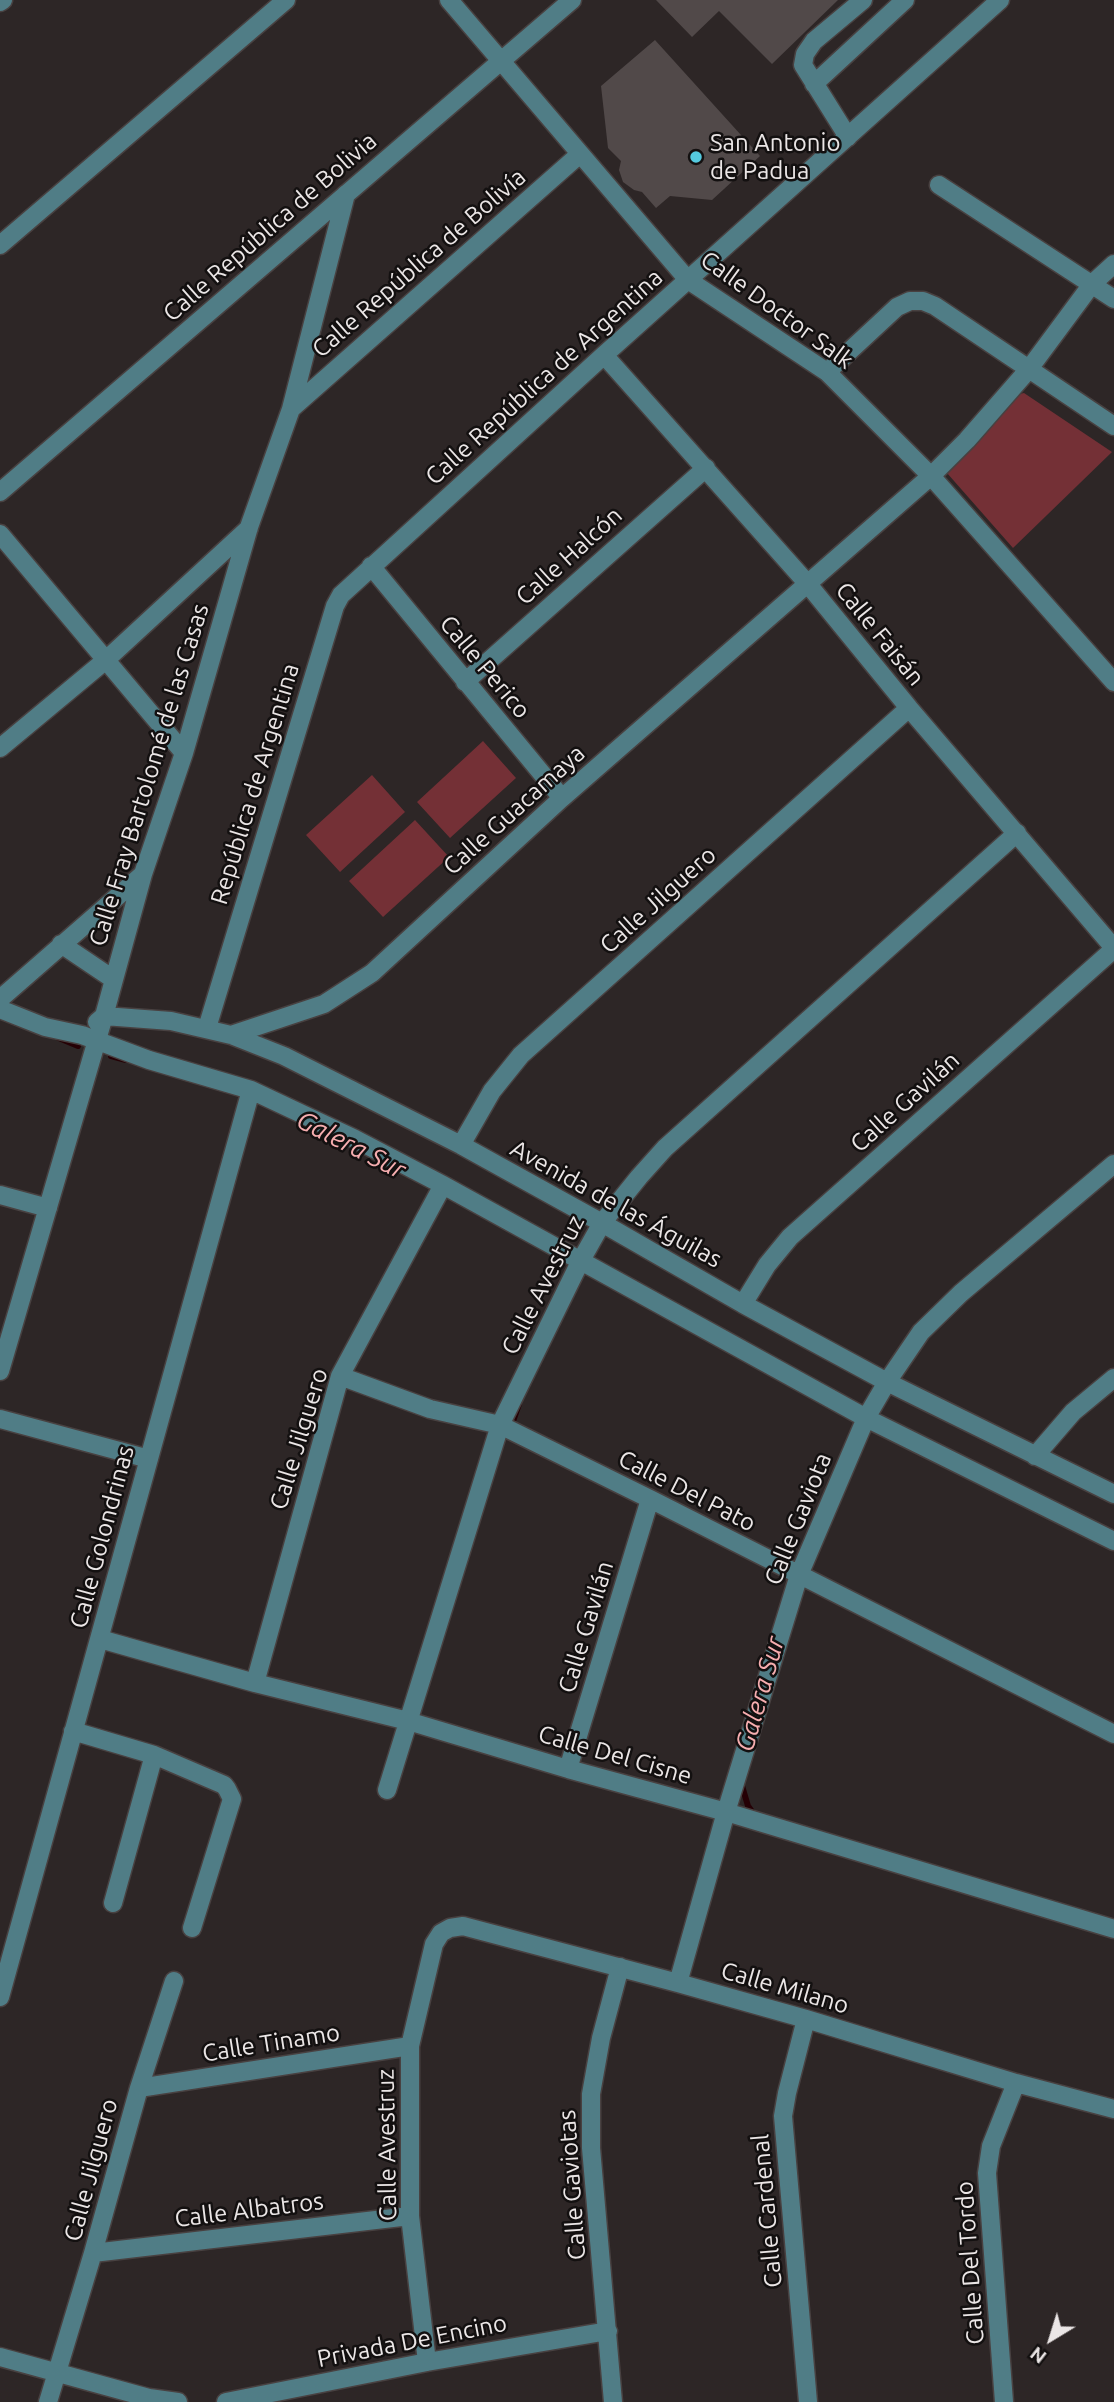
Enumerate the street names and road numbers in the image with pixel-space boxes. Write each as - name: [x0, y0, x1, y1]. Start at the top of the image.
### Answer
- street label: Calle República de Bolivia: [157, 126, 383, 328]
- street label: Calle República de Bolivía: [306, 162, 532, 364]
- street label: Calle Doctor Salk: [695, 245, 859, 375]
- street label: Calle República de Argentina: [420, 263, 668, 491]
- street label: Calle Halcón: [510, 501, 628, 611]
- street label: Calle Faisán: [830, 576, 930, 692]
- street label: Calle Fray Bartolomé de las Casas: [83, 600, 215, 950]
- street label: Calle Perico: [434, 610, 536, 724]
- street label: República de Argentina: [205, 660, 305, 908]
- street label: Calle Guacamaya: [437, 739, 591, 881]
- street label: Calle Jilguero: [594, 840, 722, 960]
- street label: Calle Gavilán: [845, 1046, 965, 1158]
- street label: Avenida de las Águilas: [505, 1134, 727, 1274]
- street label: Calle Avestruz: [496, 1211, 590, 1359]
- street label: Calle Jilguero: [264, 1365, 334, 1513]
- street label: Calle Golondrinas: [64, 1443, 140, 1631]
- street label: Calle Del Pato: [614, 1444, 760, 1538]
- street label: Calle Gaviota: [758, 1449, 838, 1589]
- street label: Calle Gavilán: [552, 1558, 620, 1696]
- street label: Calle Del Cisne: [535, 1719, 695, 1791]
- street label: Calle Milano: [718, 1956, 852, 2020]
- street label: Calle Tinamo: [200, 2018, 342, 2068]
- street label: Calle Avestruz: [371, 2069, 403, 2221]
- street label: Calle Jilguero: [58, 2096, 124, 2244]
- street label: Calle Gaviotas: [552, 2109, 592, 2261]
- street label: Calle Cardenal: [746, 2133, 788, 2289]
- street label: Calle Del Tordo: [950, 2180, 990, 2346]
- street label: Calle Albatros: [173, 2187, 325, 2233]
- street label: Privada De Encino: [315, 2308, 509, 2374]

